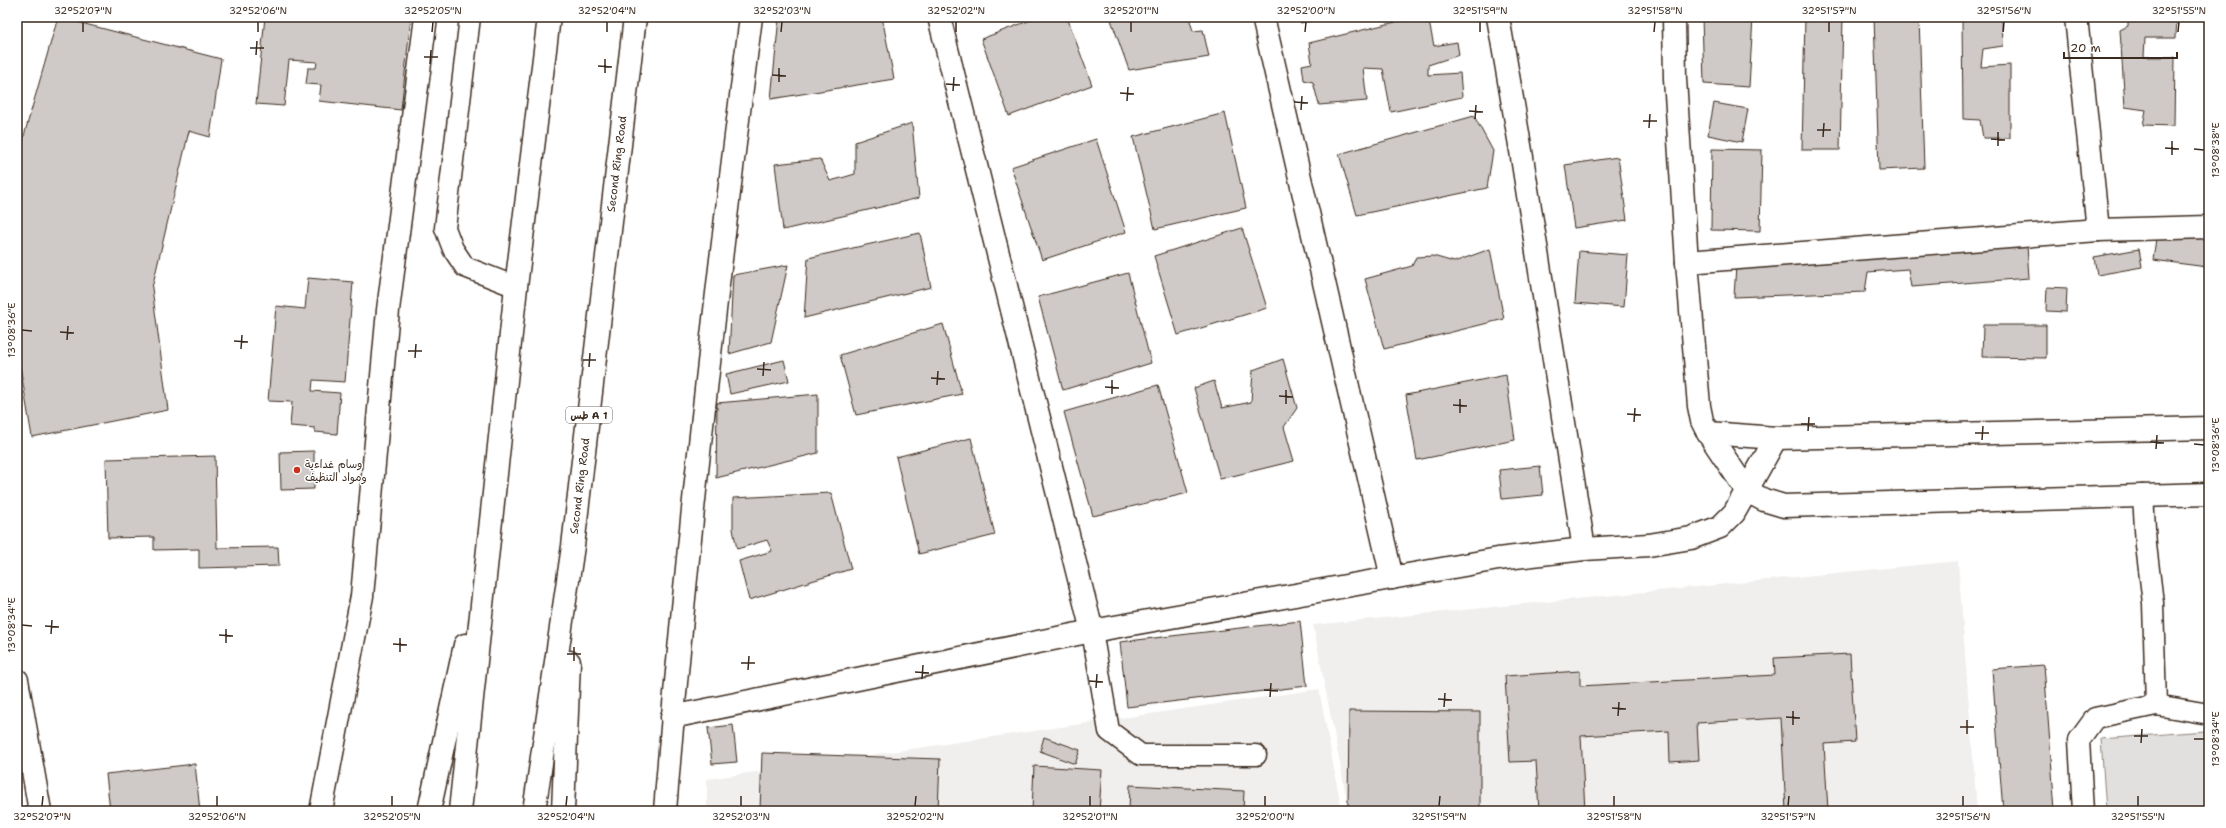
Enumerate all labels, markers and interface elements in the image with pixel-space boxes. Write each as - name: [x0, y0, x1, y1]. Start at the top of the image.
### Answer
- text: 32°52'07"N: [54, 4, 112, 17]
- text: 32°52'06"N: [229, 4, 287, 17]
- text: 32°52'05"N: [404, 4, 462, 17]
- text: 32°52'04"N: [578, 4, 636, 17]
- text: 32°52'03"N: [753, 4, 811, 17]
- text: 32°52'02"N: [927, 4, 985, 17]
- text: 32°52'01"N: [1103, 4, 1159, 17]
- text: 32°52'00"N: [1277, 4, 1335, 17]
- text: 32°51'59"N: [1452, 4, 1508, 17]
- text: 32°51'58"N: [1627, 4, 1683, 17]
- text: 32°51'57"N: [1801, 4, 1857, 17]
- text: 32°51'56"N: [1977, 4, 2032, 17]
- text: 32°51'55"N: [2152, 4, 2206, 17]
- scale bar: [2064, 34, 2177, 60]
- text: 20 m: [2070, 40, 2101, 56]
- street label: Second Ring Road: [604, 115, 630, 213]
- text: 13°08'38"E: [2209, 122, 2222, 178]
- text: 13°08'36"E: [5, 302, 18, 358]
- road number: طس A 1: [566, 407, 612, 423]
- text: 13°08'36"E: [2209, 417, 2222, 473]
- street label: Second Ring Road: [567, 437, 593, 535]
- place label: وسام غداءية ومواد التنظيف: [305, 457, 367, 485]
- marker: وسام غداءية ومواد التنظيف: [292, 465, 302, 475]
- text: 13°08'34"E: [5, 597, 18, 653]
- text: 13°08'34"E: [2209, 711, 2222, 767]
- text: 32°52'07"N: [13, 810, 71, 823]
- text: 32°52'06"N: [188, 810, 246, 823]
- text: 32°52'05"N: [363, 810, 421, 823]
- text: 32°52'04"N: [537, 810, 595, 823]
- text: 32°52'03"N: [712, 810, 770, 823]
- text: 32°52'02"N: [886, 810, 944, 823]
- text: 32°52'01"N: [1062, 810, 1118, 823]
- text: 32°52'00"N: [1236, 810, 1294, 823]
- text: 32°51'59"N: [1411, 810, 1467, 823]
- text: 32°51'58"N: [1586, 810, 1642, 823]
- text: 32°51'57"N: [1760, 810, 1816, 823]
- text: 32°51'56"N: [1936, 810, 1991, 823]
- text: 32°51'55"N: [2111, 810, 2165, 823]

